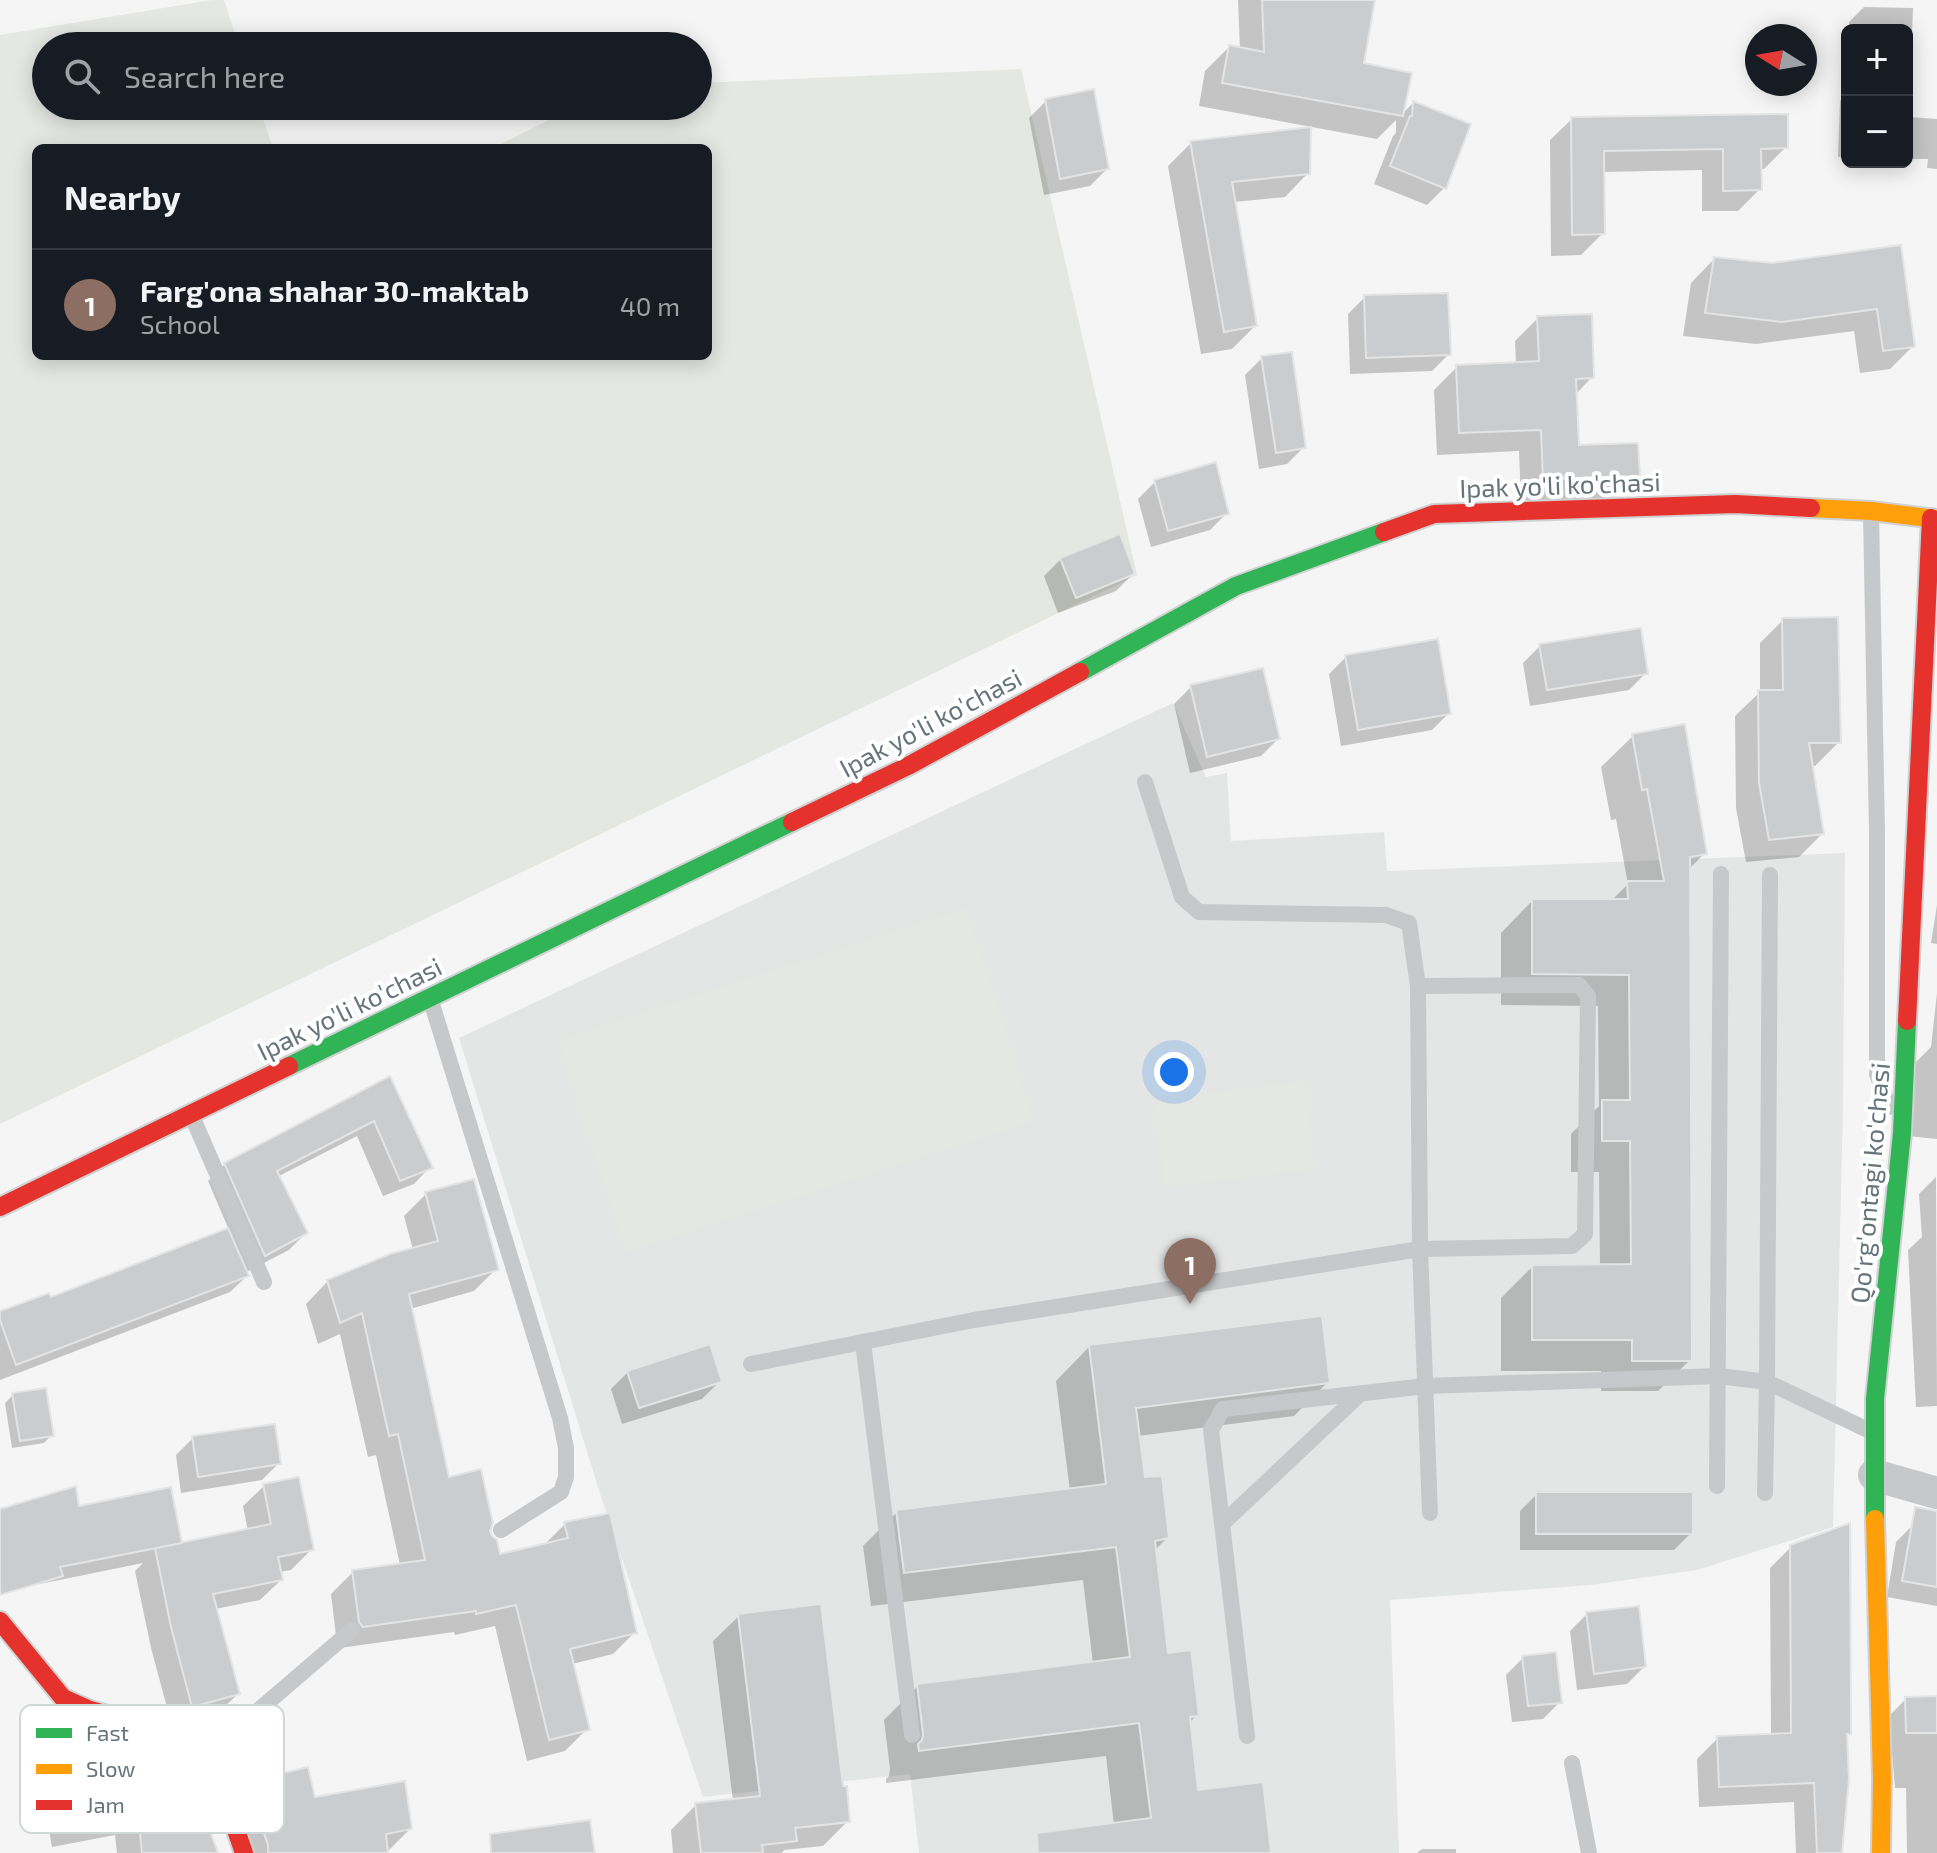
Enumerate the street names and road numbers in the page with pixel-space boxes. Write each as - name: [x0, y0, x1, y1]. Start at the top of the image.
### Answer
- street label: Ipak yo'li ko'chasi: [1459, 465, 1661, 503]
- street label: Ipak yo'li ko'chasi: [834, 661, 1026, 783]
- street label: Ipak yo'li ko'chasi: [252, 950, 446, 1066]
- street label: Qo'rg'ontagi ko'chasi: [1843, 1061, 1895, 1305]

